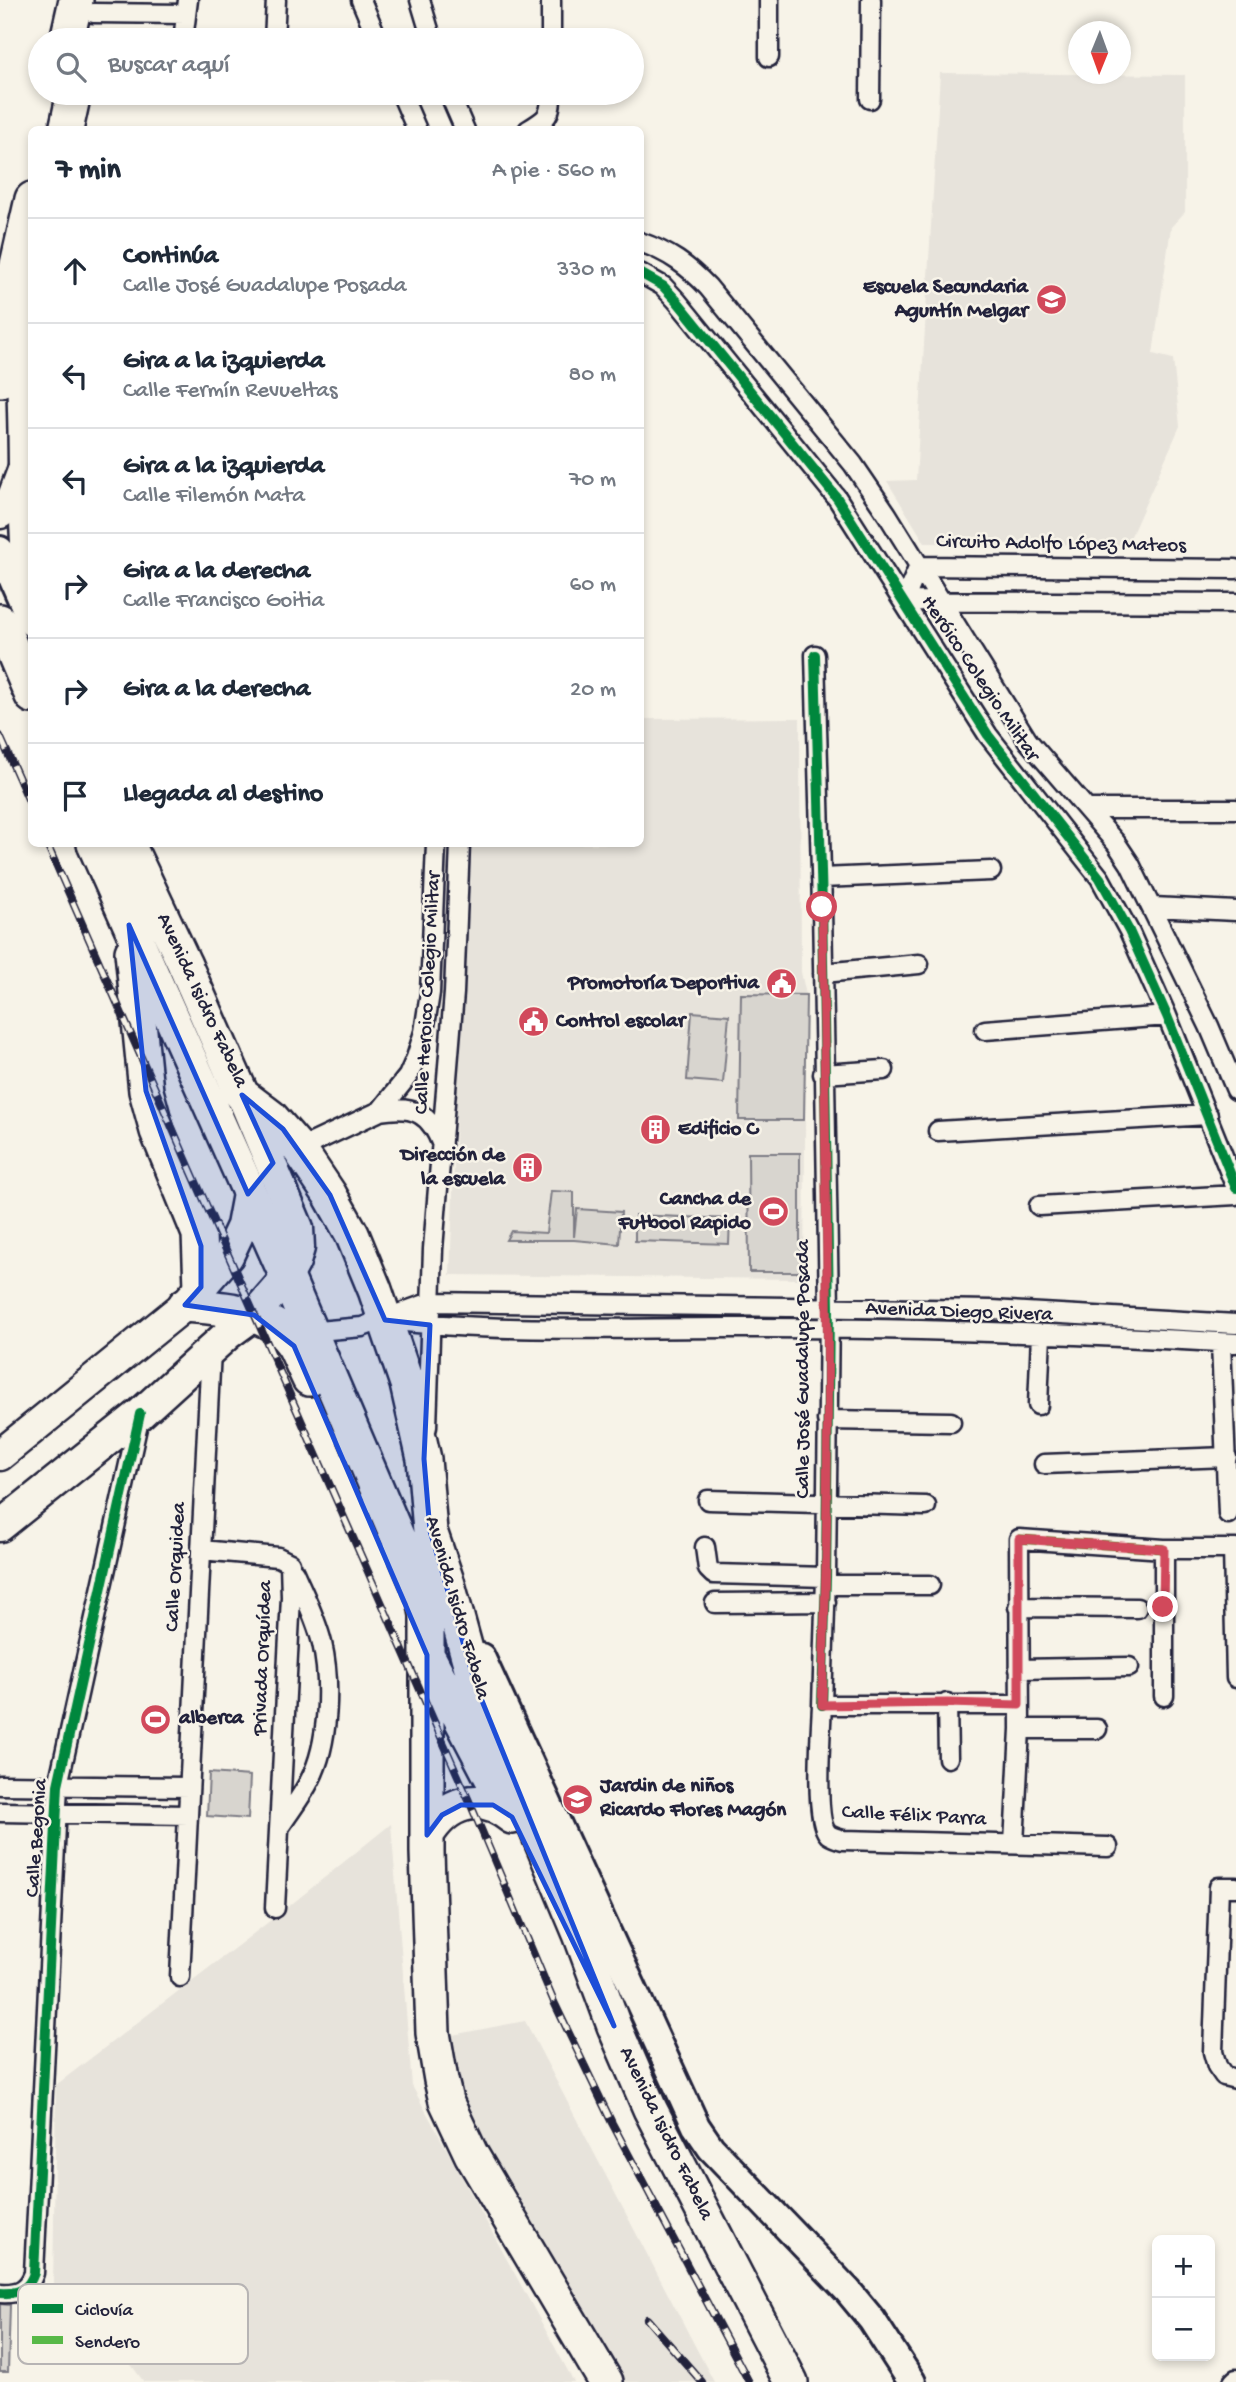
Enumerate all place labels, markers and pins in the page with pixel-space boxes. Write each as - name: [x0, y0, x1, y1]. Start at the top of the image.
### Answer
- place label: Escuela Secundaria Aguntín Melgar: [863, 276, 1031, 325]
- school or university icon: Escuela Secundaria Aguntín Melgar: [1034, 283, 1068, 317]
- public building icon: Promotoría Deportiva: [765, 967, 799, 1001]
- place label: Promotoría Deportiva: [567, 972, 760, 997]
- public building icon: Control escolar: [516, 1005, 550, 1039]
- place label: Control escolar: [555, 1010, 688, 1035]
- building icon: Edificio C: [638, 1113, 672, 1147]
- place label: Edificio C: [678, 1118, 759, 1143]
- place label: Dirección de la escuela: [399, 1144, 506, 1193]
- building icon: Dirección de la escuela: [511, 1151, 545, 1185]
- place label: Cancha de Futbool Rapido: [618, 1188, 752, 1237]
- sports icon: Cancha de Futbool Rapido: [757, 1195, 791, 1229]
- sports icon: alberca: [139, 1702, 173, 1736]
- place label: alberca: [178, 1707, 245, 1732]
- place label: Jardin de niños Ricardo Flores Magón: [599, 1775, 787, 1824]
- school or university icon: Jardin de niños Ricardo Flores Magón: [560, 1782, 594, 1816]

